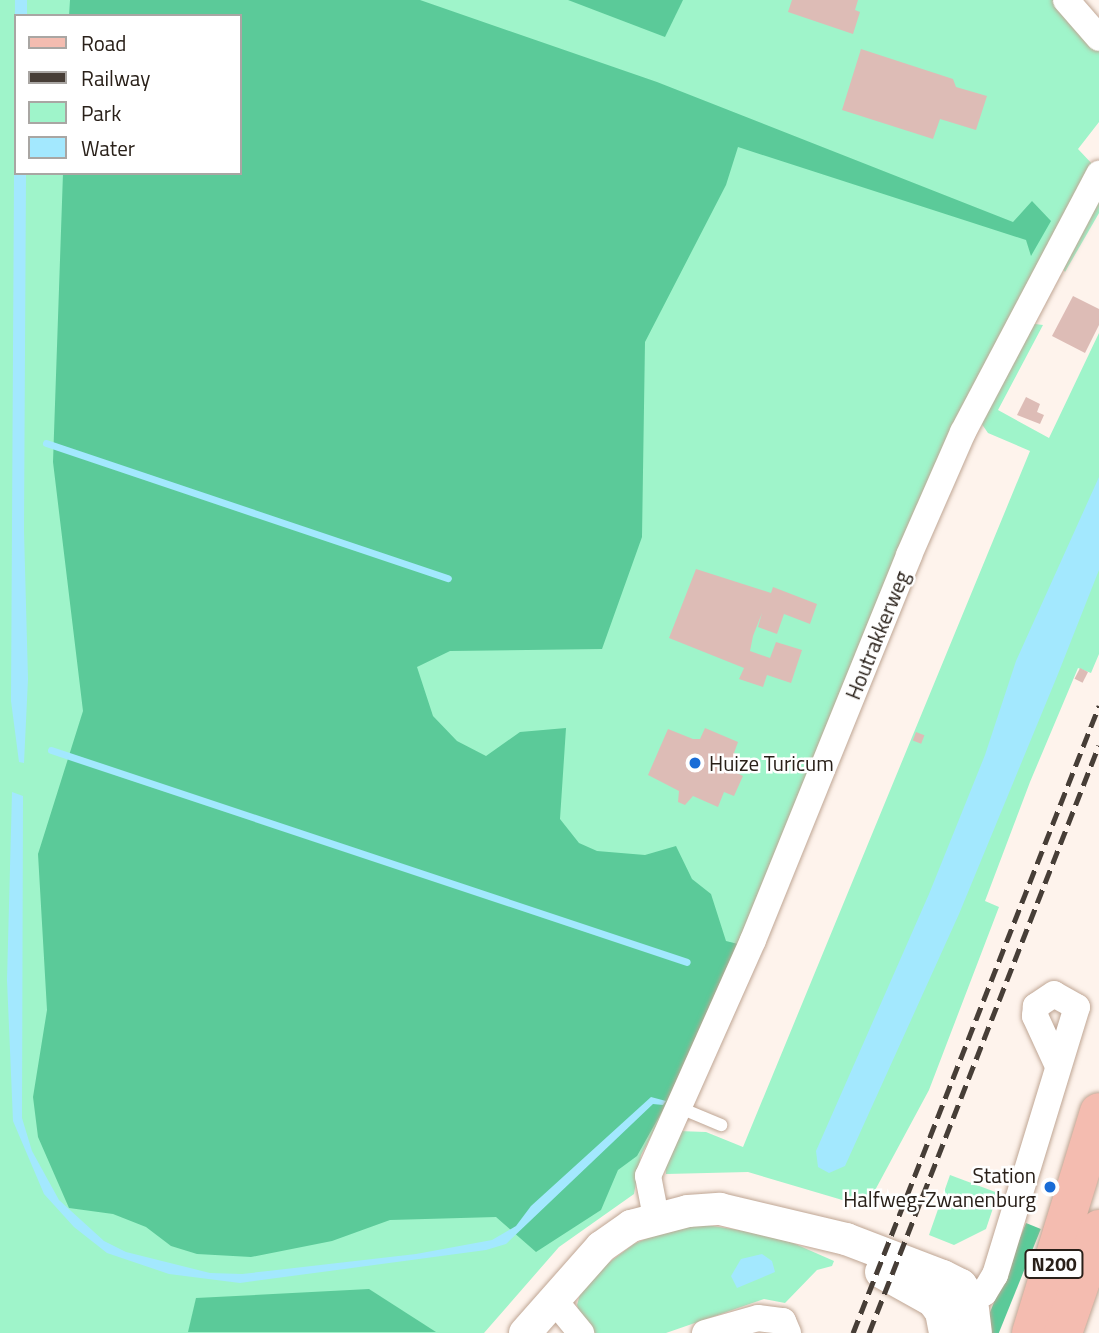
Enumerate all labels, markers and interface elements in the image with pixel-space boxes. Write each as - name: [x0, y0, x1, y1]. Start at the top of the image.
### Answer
- legend: [14, 14, 242, 175]
- text: Road: [81, 27, 126, 59]
- text: Railway: [81, 62, 150, 94]
- text: Park: [81, 97, 121, 129]
- text: Water: [81, 132, 135, 164]
- street label: Houtrakkerweg: [840, 567, 914, 703]
- place label: Huize Turicum: [709, 750, 834, 776]
- marker: Huize Turicum: [687, 755, 703, 771]
- place label: Station Halfweg-Zwanenburg: [843, 1162, 1036, 1212]
- marker: Station Halfweg-Zwanenburg: [1042, 1179, 1058, 1195]
- road number: N200: [1024, 1248, 1084, 1280]

